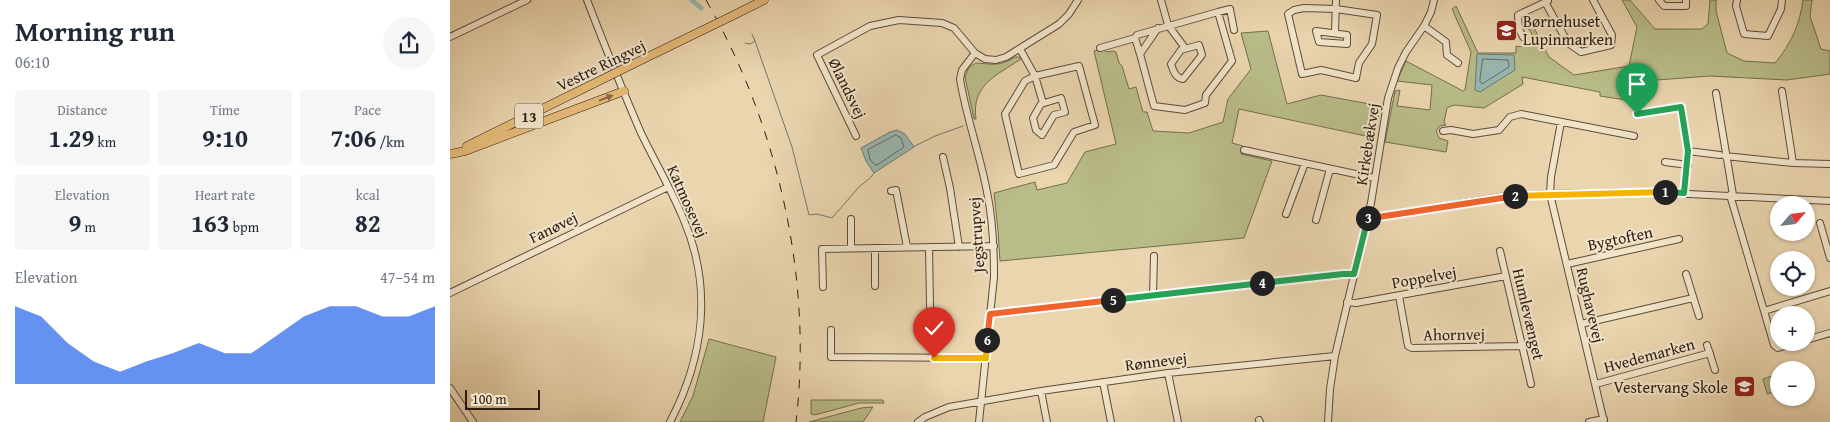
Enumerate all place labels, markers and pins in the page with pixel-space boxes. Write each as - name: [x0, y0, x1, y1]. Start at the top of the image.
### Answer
- place label: Børnehuset Lupinmarken: [1523, 9, 1613, 51]
- school or university icon: Børnehuset Lupinmarken: [1495, 18, 1519, 42]
- pin: [1616, 63, 1658, 114]
- pin: 1: [1652, 180, 1678, 204]
- pin: 2: [1502, 184, 1528, 208]
- pin: 3: [1356, 206, 1380, 230]
- pin: 4: [1250, 270, 1274, 296]
- pin: 5: [1100, 288, 1126, 312]
- pin: [913, 307, 955, 358]
- pin: 6: [974, 328, 1000, 352]
- place label: Vestervang Skole: [1613, 375, 1728, 399]
- school or university icon: Vestervang Skole: [1732, 375, 1756, 399]

